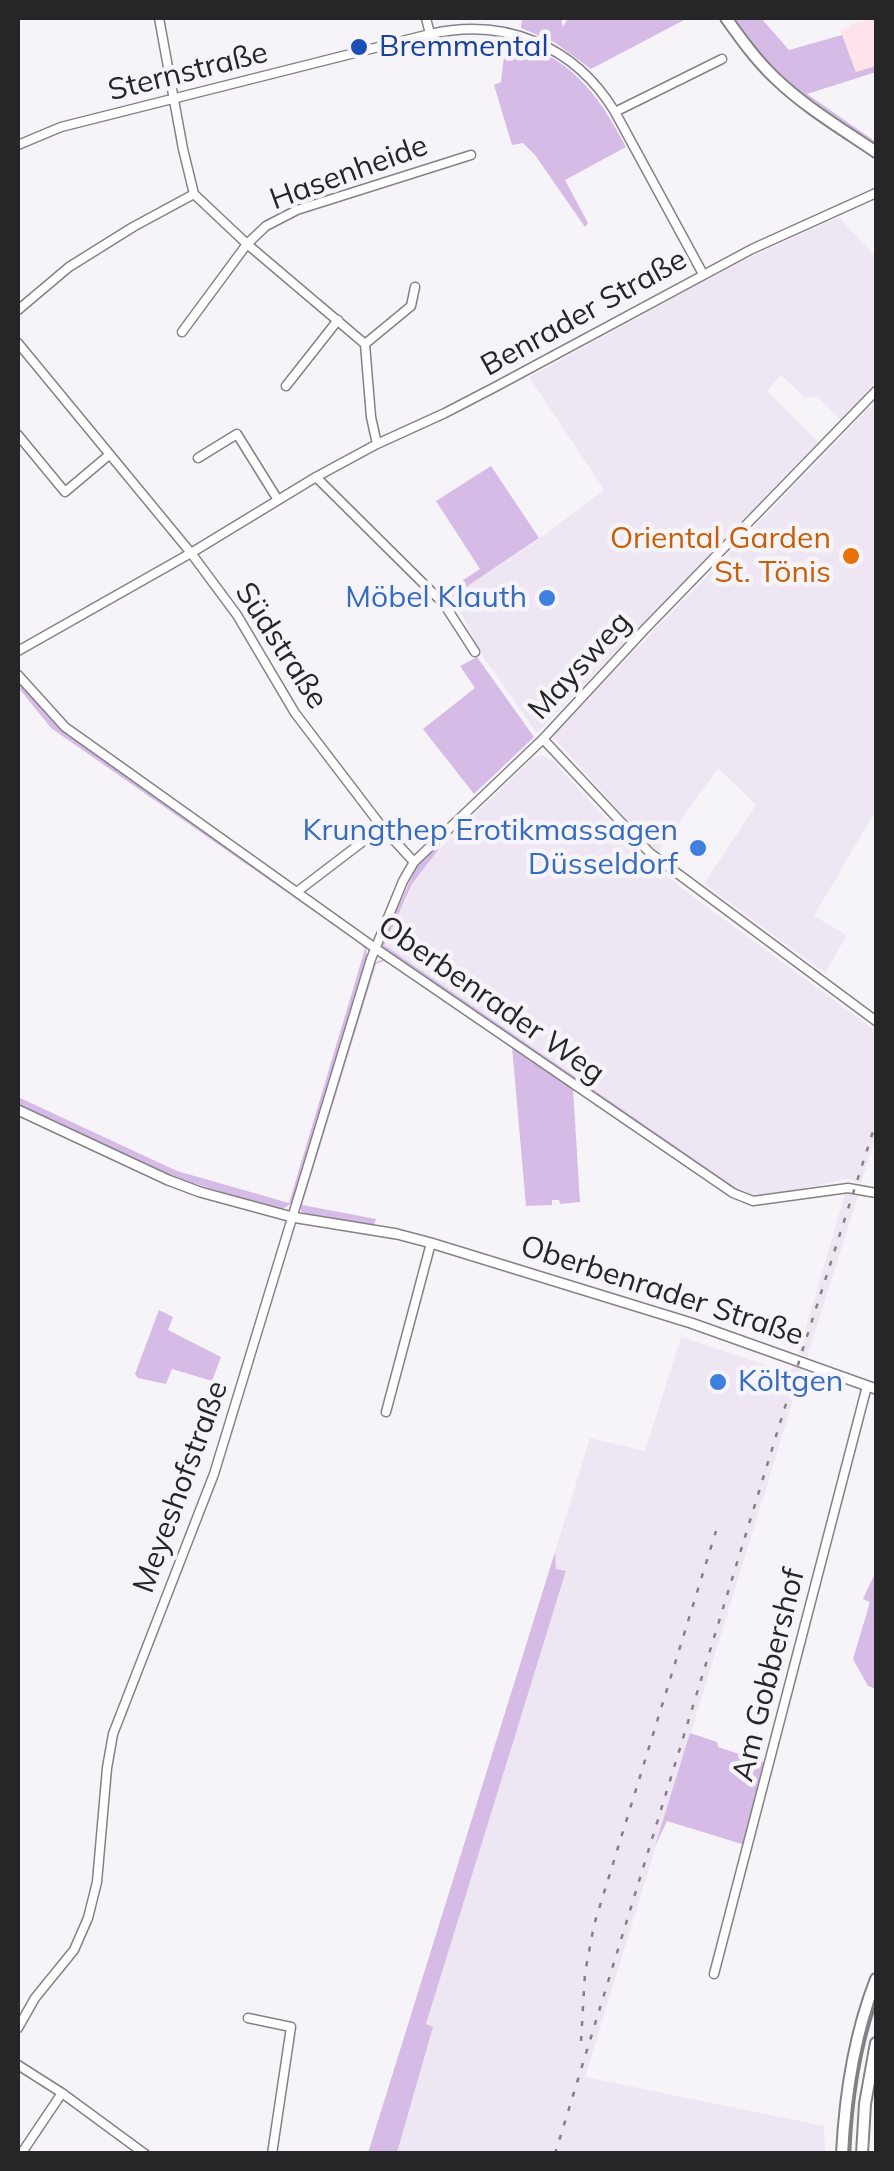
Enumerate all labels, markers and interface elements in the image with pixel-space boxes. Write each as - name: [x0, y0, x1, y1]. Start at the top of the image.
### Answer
- place label: Bremmental: [379, 29, 549, 65]
- street label: Sternstraße: [105, 35, 271, 109]
- marker: Bremmental: [348, 36, 370, 58]
- street label: Hasenheide: [265, 128, 433, 218]
- street label: Benrader Straße: [475, 242, 693, 384]
- place label: Oriental Garden St. Tönis: [610, 521, 831, 592]
- marker: Oriental Garden St. Tönis: [840, 545, 862, 567]
- street label: Südstraße: [227, 576, 335, 716]
- place label: Möbel Klauth: [345, 580, 527, 616]
- marker: Möbel Klauth: [536, 587, 558, 609]
- street label: Maysweg: [521, 605, 639, 727]
- place label: Krungthep Erotikmassagen Düsseldorf: [302, 813, 678, 884]
- marker: Krungthep Erotikmassagen Düsseldorf: [687, 837, 709, 859]
- street label: Oberbenrader Weg: [371, 908, 611, 1092]
- street label: Oberbenrader Straße: [516, 1228, 808, 1354]
- place label: Költgen: [738, 1364, 843, 1400]
- marker: Költgen: [707, 1371, 729, 1393]
- street label: Meyeshofstraße: [126, 1376, 236, 1598]
- street label: Am Gobbershof: [725, 1565, 813, 1785]

